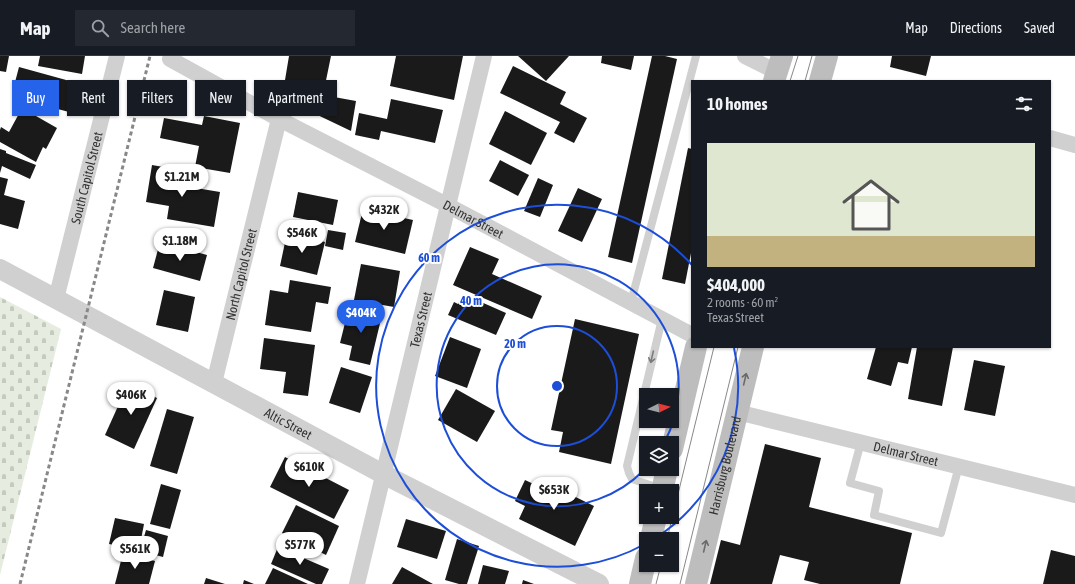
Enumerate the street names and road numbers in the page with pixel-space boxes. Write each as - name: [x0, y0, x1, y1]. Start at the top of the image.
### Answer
- street label: South Capitol Street: [68, 130, 105, 225]
- street label: Delmar Street: [441, 197, 506, 241]
- street label: North Capitol Street: [222, 227, 259, 322]
- street label: Texas Street: [407, 290, 435, 349]
- street label: Altic Street: [262, 404, 315, 442]
- street label: Harrisburg Boulevard: [705, 414, 744, 516]
- street label: Delmar Street: [872, 438, 940, 469]

